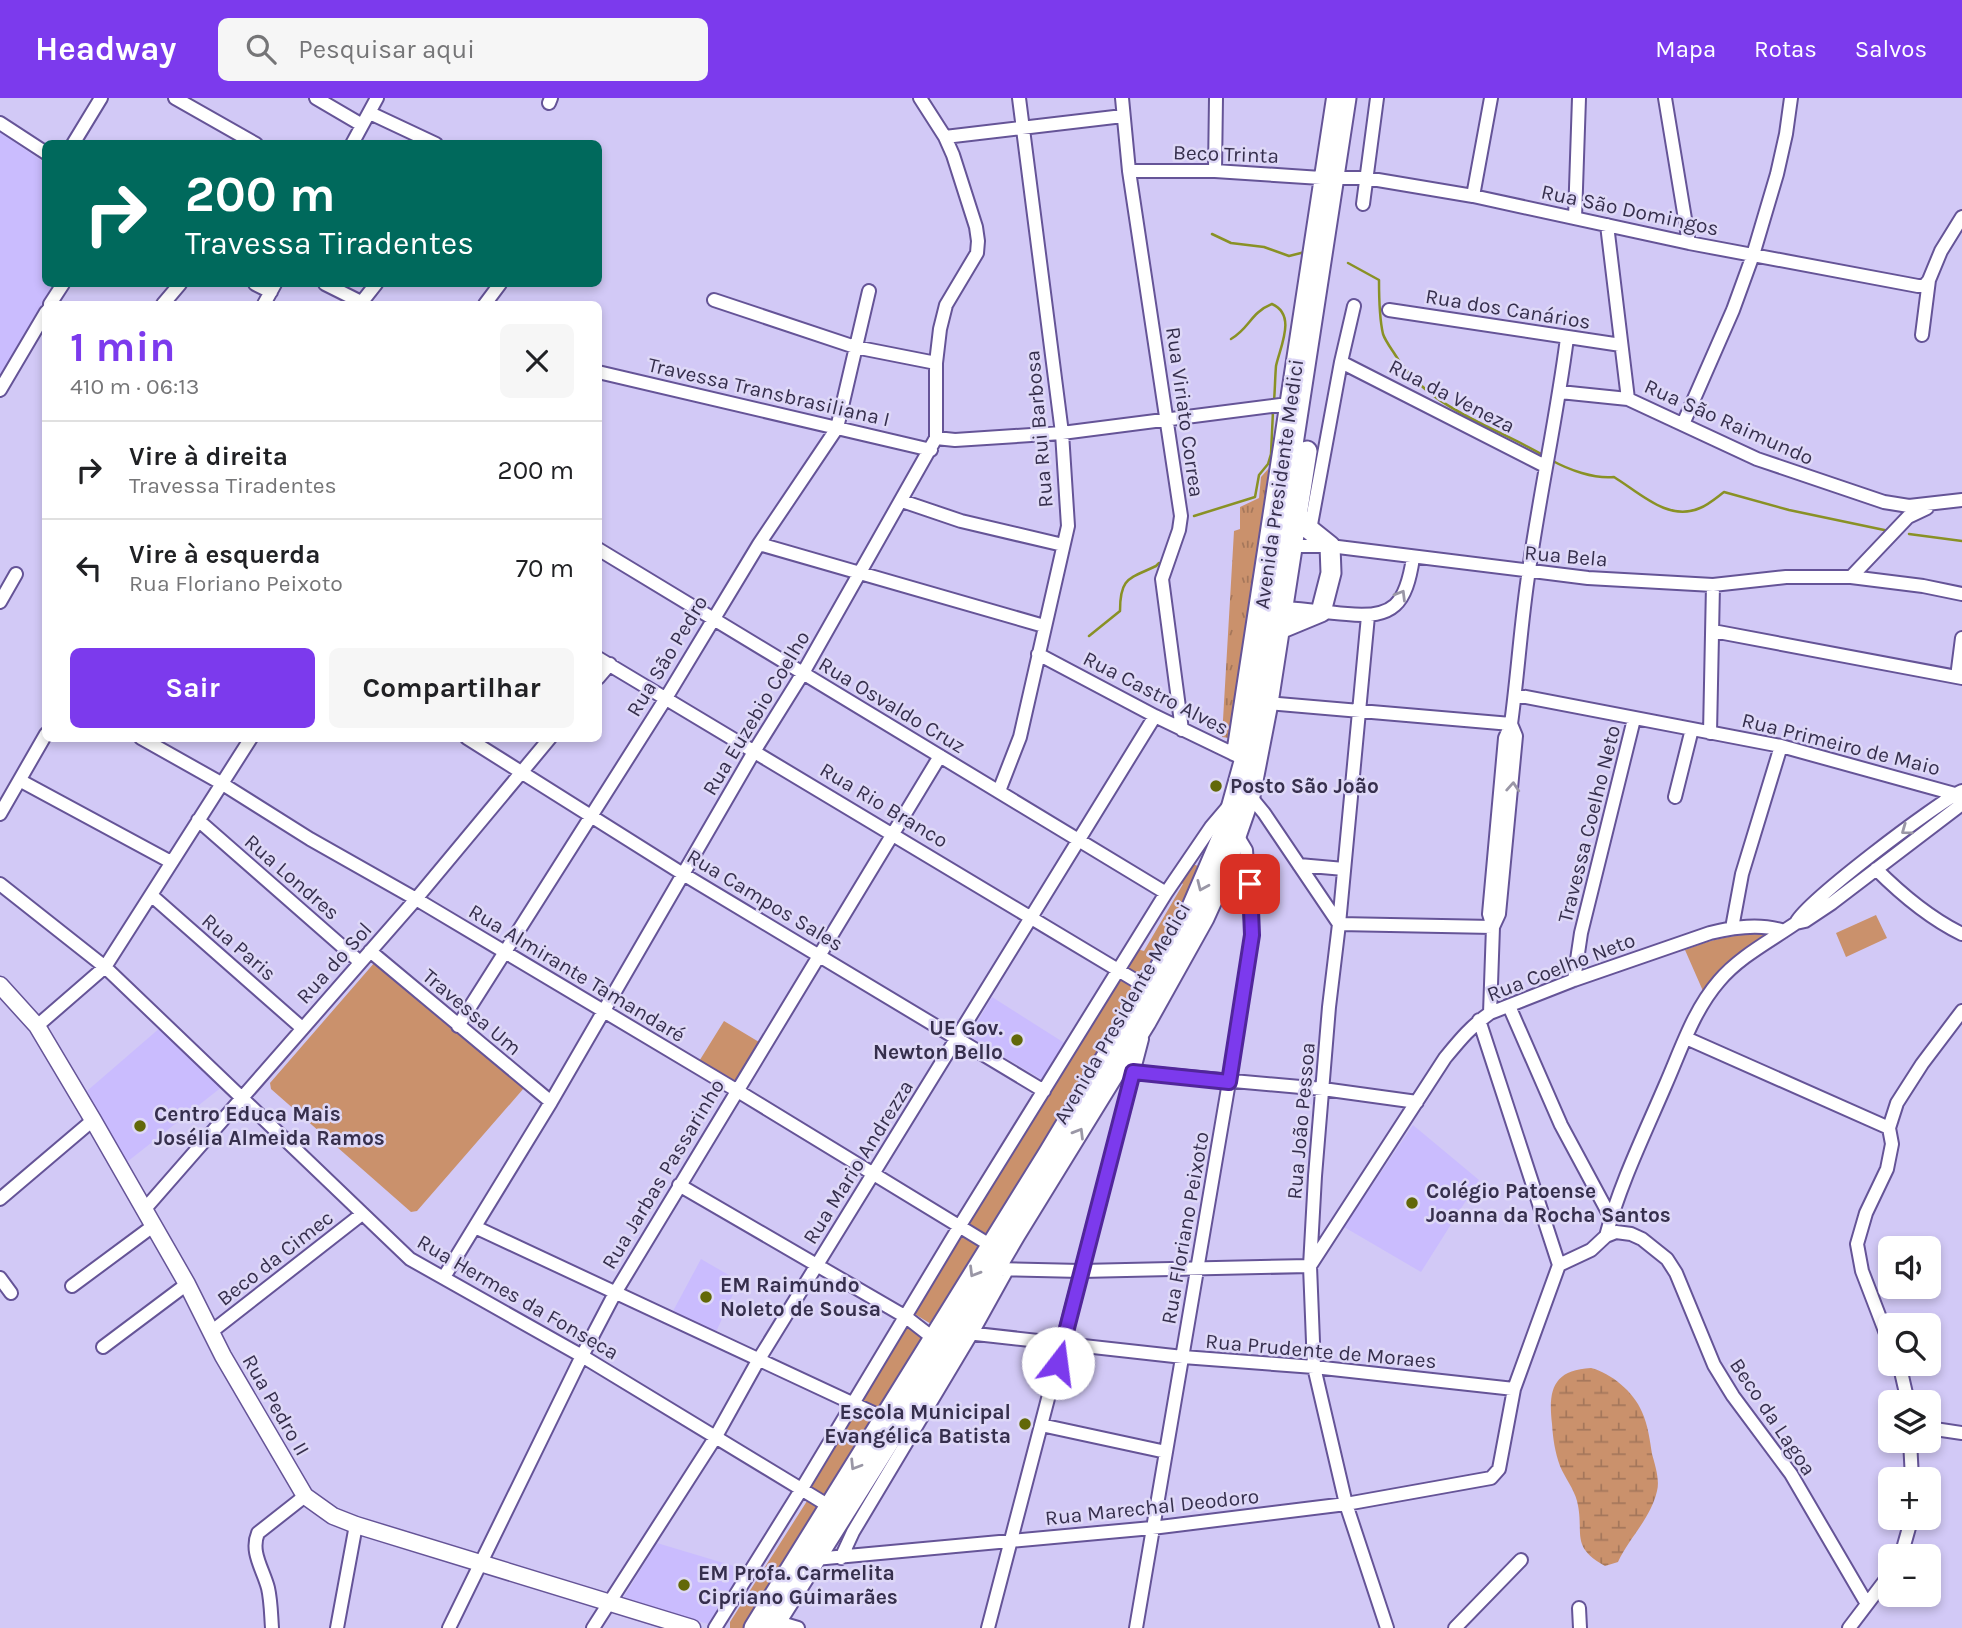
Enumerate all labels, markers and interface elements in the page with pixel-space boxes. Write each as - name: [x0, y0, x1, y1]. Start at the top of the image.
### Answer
- search box: [218, 18, 708, 81]
- text: Headway: [35, 30, 176, 68]
- icon: search: [242, 30, 280, 68]
- text: Pesquisar aqui: [298, 34, 475, 65]
- text: Mapa: [1655, 35, 1716, 63]
- text: Rotas: [1754, 35, 1817, 63]
- text: Salvos: [1855, 35, 1927, 63]
- street label: Beco Trinta: [1173, 140, 1279, 168]
- text: 200 m: [185, 166, 336, 223]
- icon: right: [70, 168, 161, 259]
- street label: Rua São Domingos: [1539, 179, 1721, 241]
- text: Travessa Tiradentes: [185, 225, 474, 262]
- street label: Rua dos Canários: [1424, 284, 1592, 334]
- text: 1 min: [70, 322, 175, 372]
- button: close: [500, 324, 574, 398]
- street label: Rua Viriato Correa: [1161, 325, 1209, 499]
- street label: Rua Rui Barbosa: [1020, 349, 1058, 509]
- street label: Travessa Transbrasiliana I: [646, 352, 892, 432]
- street label: Rua da Veneza: [1385, 354, 1519, 438]
- street label: Avenida Presidente Medici: [1250, 358, 1308, 610]
- text: 410 m · 06:13: [70, 373, 199, 400]
- street label: Rua São Raimundo: [1641, 374, 1817, 470]
- text: Vire à direita: [129, 441, 288, 472]
- icon: right: [70, 451, 108, 489]
- text: 200 m: [498, 455, 574, 486]
- text: Travessa Tiradentes: [129, 472, 337, 499]
- text: Vire à esquerda: [129, 539, 320, 570]
- street label: Rua Bela: [1523, 540, 1609, 572]
- icon: left: [70, 549, 108, 587]
- text: 70 m: [516, 553, 574, 584]
- text: Rua Floriano Peixoto: [129, 570, 343, 597]
- one-way arrow: [1393, 589, 1406, 602]
- street label: Rua São Pedro: [621, 591, 713, 721]
- street label: Rua Euzebio Coelho: [697, 626, 815, 800]
- street label: Rua Castro Alves: [1079, 646, 1233, 740]
- button: Sair: [70, 648, 315, 728]
- button: Compartilhar: [329, 648, 574, 728]
- street label: Rua Osvaldo Cruz: [814, 652, 970, 758]
- street label: Rua Primeiro de Maio: [1739, 708, 1943, 780]
- street label: Travessa Coelho Neto: [1553, 723, 1625, 925]
- street label: Rua Rio Branco: [816, 757, 952, 853]
- place label: Posto São João: [1230, 774, 1379, 798]
- marker: Posto São João: [1208, 778, 1224, 794]
- one-way arrow: [1505, 781, 1520, 792]
- one-way arrow: [1901, 821, 1914, 834]
- street label: Rua Londres: [240, 829, 344, 925]
- street label: Rua Campos Sales: [683, 844, 847, 956]
- pin: [1220, 854, 1280, 914]
- icon: arrive: [1231, 865, 1269, 903]
- one-way arrow: [1196, 879, 1210, 891]
- street label: Avenida Presidente Medici: [1049, 898, 1195, 1128]
- street label: Rua Almirante Tamandaré: [465, 899, 689, 1047]
- street label: Rua Paris: [197, 908, 281, 986]
- street label: Rua do Sol: [291, 917, 377, 1009]
- street label: Rua Coelho Neto: [1484, 928, 1638, 1006]
- street label: Travessa Um: [418, 964, 526, 1060]
- place label: UE Gov. Newton Bello: [873, 1016, 1003, 1064]
- marker: UE Gov. Newton Bello: [1009, 1032, 1025, 1048]
- street label: Rua João Pessoa: [1282, 1041, 1320, 1201]
- street label: Rua Jarbas Passarinho: [597, 1075, 729, 1273]
- street label: Rua Mario Andrezza: [798, 1076, 918, 1248]
- place label: Centro Educa Mais Josélia Almeida Ramos: [154, 1102, 385, 1150]
- marker: Centro Educa Mais Josélia Almeida Ramos: [132, 1118, 148, 1134]
- one-way arrow: [1070, 1127, 1083, 1140]
- street label: Rua Floriano Peixoto: [1156, 1130, 1214, 1326]
- place label: Colégio Patoense Joanna da Rocha Santos: [1426, 1179, 1671, 1227]
- marker: Colégio Patoense Joanna da Rocha Santos: [1404, 1195, 1420, 1211]
- street label: Beco da Cimec: [212, 1205, 338, 1311]
- street label: Rua Hermes da Fonseca: [413, 1229, 623, 1365]
- map controls: [1878, 1236, 1941, 1607]
- button: sound: [1878, 1236, 1941, 1299]
- one-way arrow: [970, 1264, 983, 1277]
- place label: EM Raimundo Noleto de Sousa: [720, 1273, 881, 1321]
- marker: EM Raimundo Noleto de Sousa: [698, 1289, 714, 1305]
- button: search: [1878, 1313, 1941, 1376]
- position arrow: [1021, 1326, 1095, 1400]
- street label: Rua Prudente de Moraes: [1204, 1329, 1438, 1373]
- street label: Rua Pedro II: [237, 1350, 315, 1460]
- street label: Beco da Lagoa: [1725, 1354, 1821, 1480]
- button: layers: [1878, 1390, 1941, 1453]
- place label: Escola Municipal Evangélica Batista: [824, 1400, 1011, 1448]
- marker: Escola Municipal Evangélica Batista: [1017, 1416, 1033, 1432]
- one-way arrow: [850, 1458, 863, 1471]
- button: +: [1878, 1467, 1941, 1530]
- street label: Rua Marechal Deodoro: [1044, 1484, 1260, 1530]
- button: −: [1878, 1544, 1941, 1607]
- place label: EM Profª. Carmelita Cipriano Guimarães: [698, 1561, 898, 1609]
- marker: EM Profª. Carmelita Cipriano Guimarães: [676, 1577, 692, 1593]

